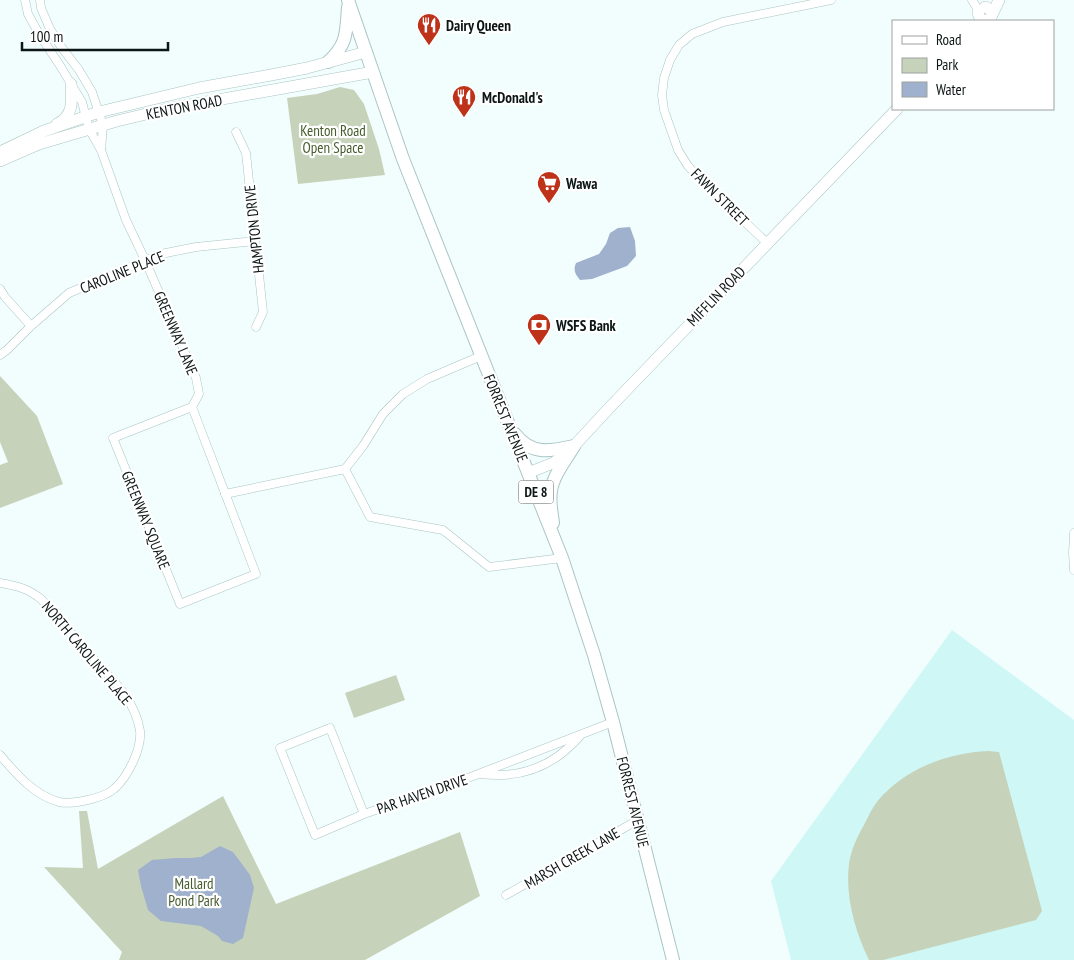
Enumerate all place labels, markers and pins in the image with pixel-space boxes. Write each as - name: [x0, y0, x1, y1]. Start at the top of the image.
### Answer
- restaurant icon: Dairy Queen: [416, 12, 442, 46]
- place label: Dairy Queen: [446, 16, 511, 35]
- restaurant icon: McDonald's: [451, 84, 477, 118]
- place label: McDonald's: [482, 88, 543, 107]
- supermarket icon: Wawa: [536, 170, 562, 204]
- place label: Wawa: [565, 174, 597, 193]
- bank icon: WSFS Bank: [526, 312, 552, 346]
- place label: WSFS Bank: [555, 316, 617, 335]

